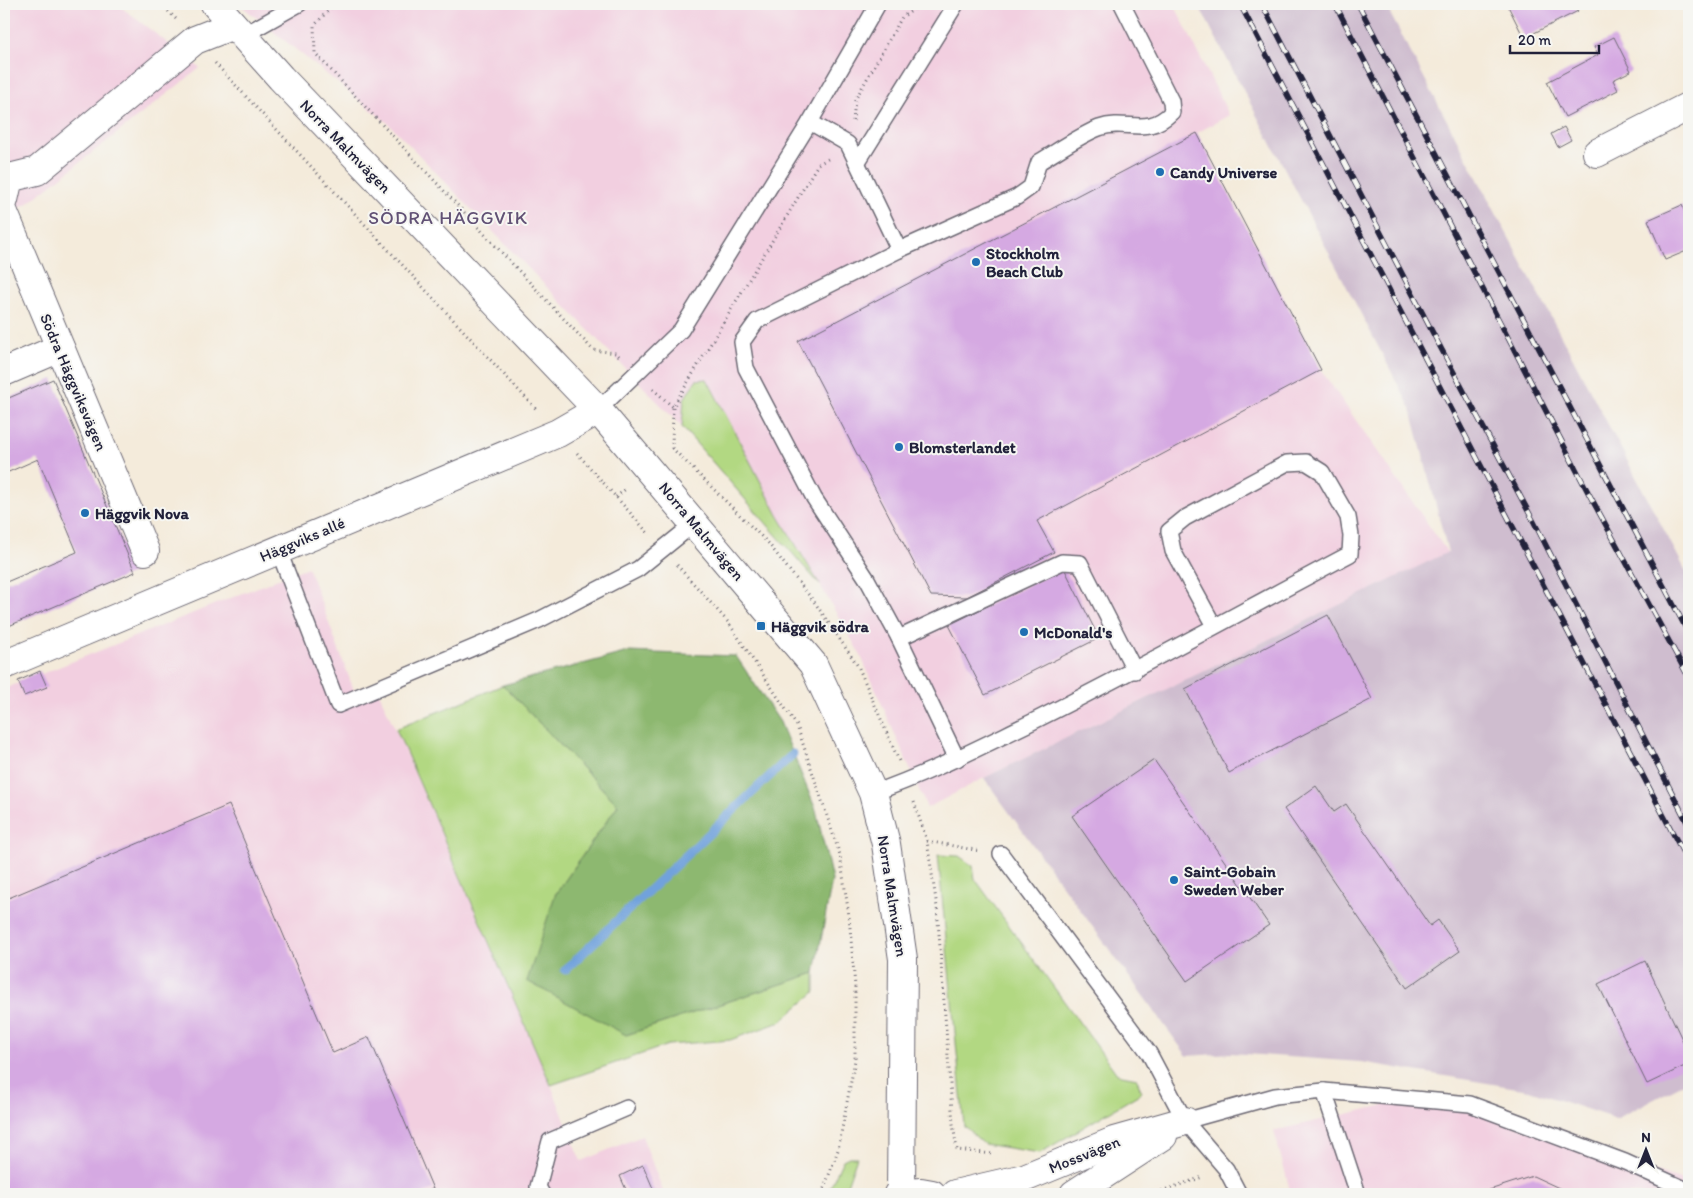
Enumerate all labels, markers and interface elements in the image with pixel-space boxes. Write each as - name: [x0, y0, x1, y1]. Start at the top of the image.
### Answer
- scale bar: [1510, 22, 1599, 54]
- text: 20 m: [1518, 31, 1552, 49]
- street label: Norra Malmvägen: [296, 96, 395, 197]
- place label: Candy Universe: [1170, 163, 1278, 183]
- marker: Candy Universe: [1154, 166, 1166, 178]
- district label: SÖDRA HÄGGVIK: [368, 206, 528, 229]
- place label: Stockholm Beach Club: [986, 244, 1063, 281]
- marker: Stockholm Beach Club: [970, 256, 982, 268]
- street label: Södra Häggviksvägen: [36, 311, 111, 454]
- place label: Blomsterlandet: [909, 438, 1016, 457]
- marker: Blomsterlandet: [893, 441, 905, 453]
- street label: Norra Malmvägen: [655, 478, 748, 584]
- place label: Häggvik Nova: [95, 504, 189, 524]
- marker: Häggvik Nova: [79, 507, 91, 519]
- street label: Häggviks allé: [257, 513, 348, 566]
- place label: Häggvik södra: [771, 617, 869, 637]
- marker: Häggvik södra: [755, 620, 767, 632]
- place label: McDonald's: [1034, 623, 1112, 642]
- marker: McDonald's: [1018, 626, 1030, 638]
- street label: Norra Malmvägen: [874, 834, 911, 958]
- place label: Saint-Gobain Sweden Weber: [1184, 862, 1285, 899]
- marker: Saint-Gobain Sweden Weber: [1168, 874, 1180, 886]
- north arrow: [1620, 1126, 1670, 1176]
- text: N: [1641, 1129, 1651, 1146]
- street label: Mossvägen: [1046, 1131, 1123, 1177]

